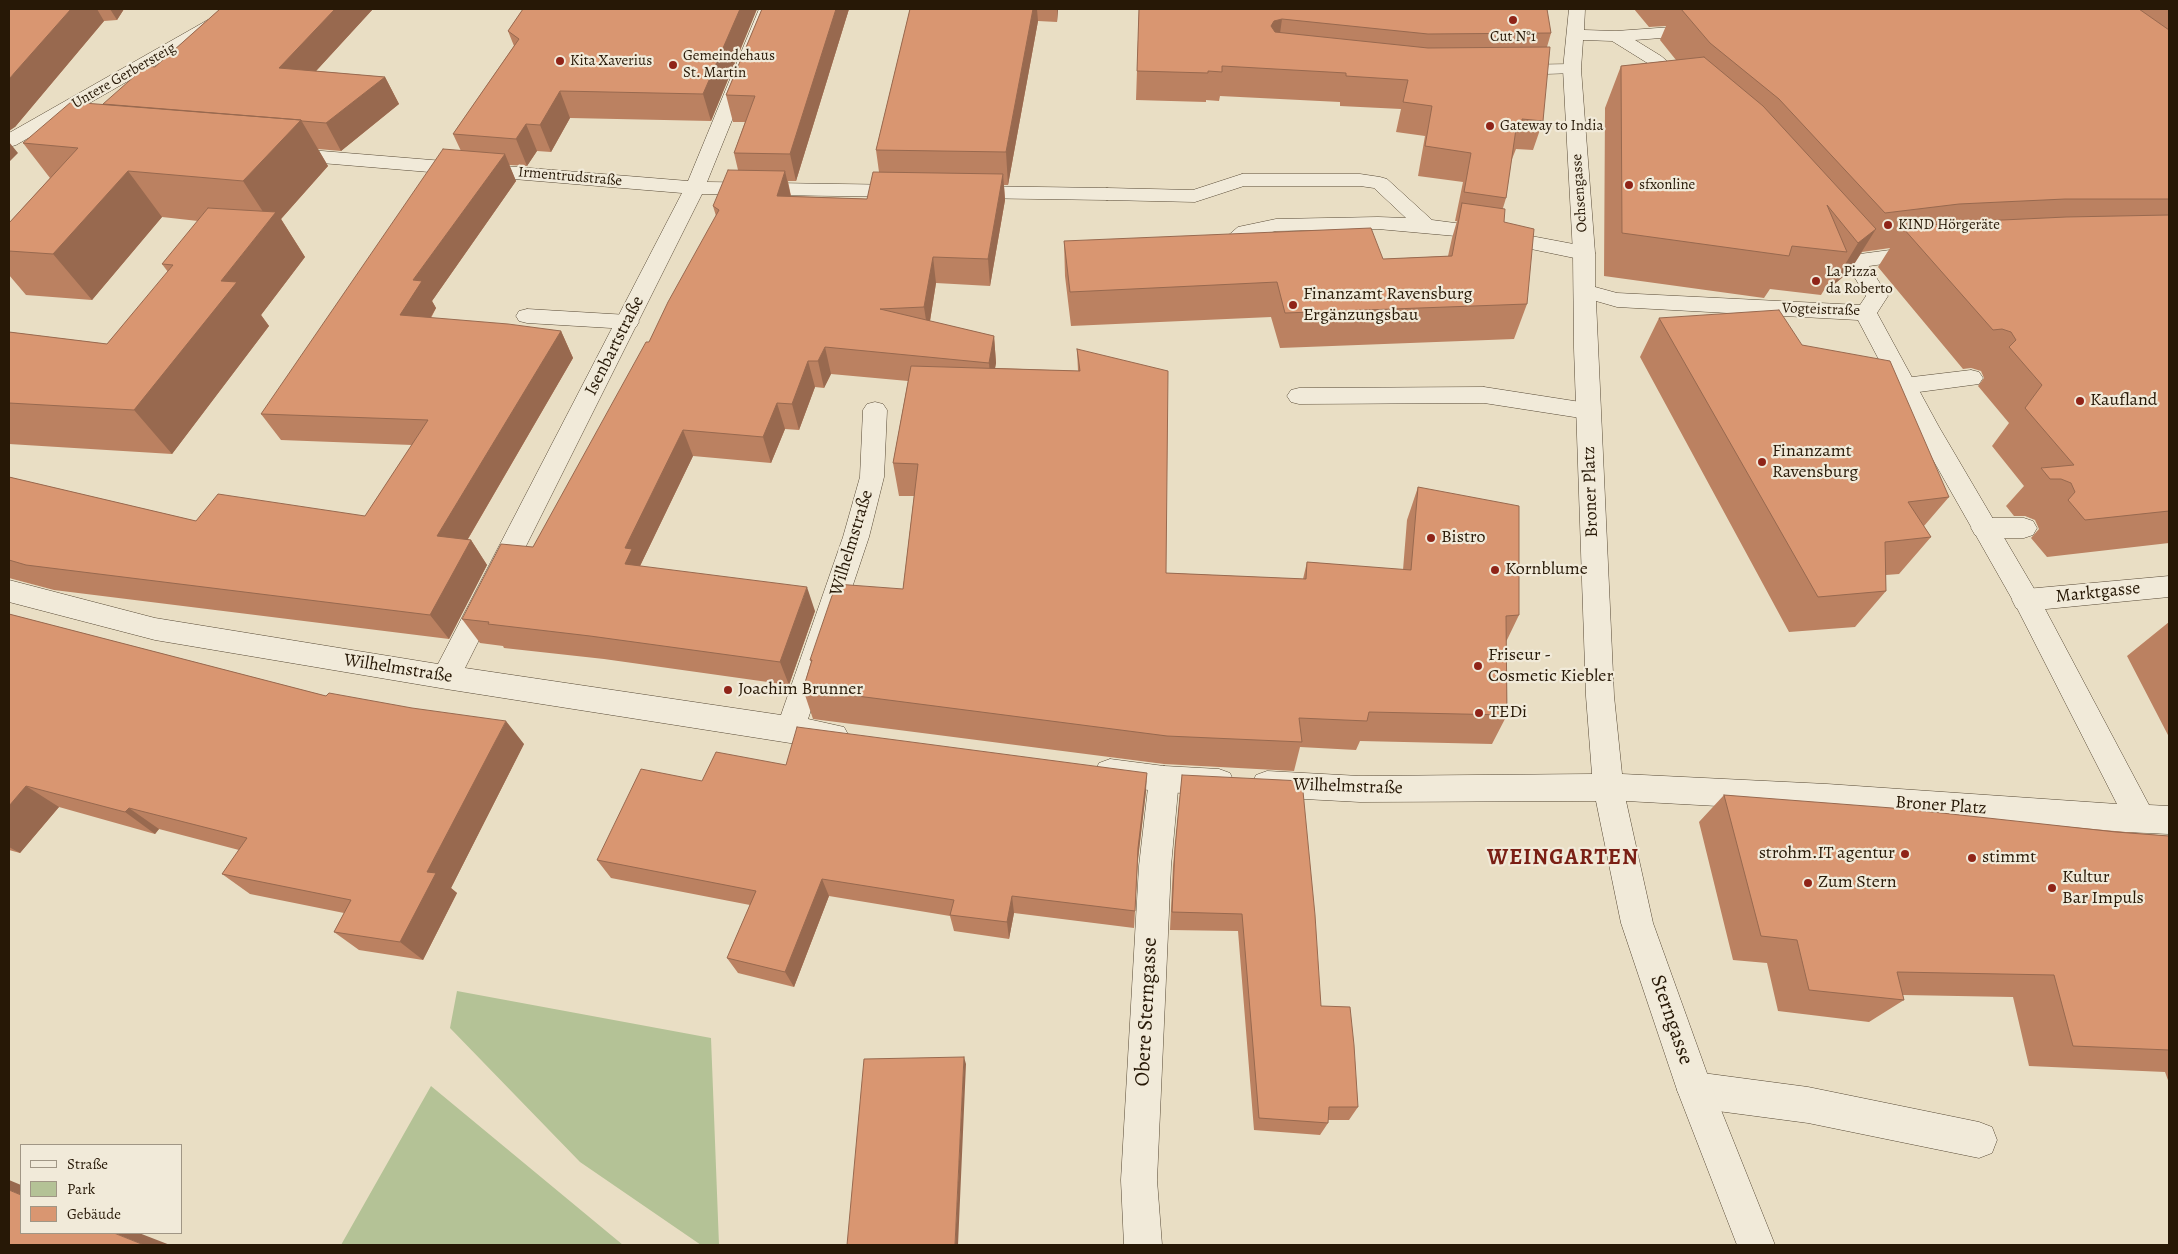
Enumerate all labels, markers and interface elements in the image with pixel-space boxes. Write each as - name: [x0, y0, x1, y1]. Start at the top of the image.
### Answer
- marker: Cut N°1: [1507, 14, 1519, 26]
- place label: Cut N°1: [1490, 28, 1536, 46]
- street label: Untere Gerbersteig: [69, 39, 179, 113]
- place label: Gemeindehaus St. Martin: [683, 47, 775, 82]
- place label: Kita Xaverius: [570, 52, 652, 70]
- marker: Kita Xaverius: [554, 55, 566, 67]
- marker: Gemeindehaus St. Martin: [667, 59, 679, 71]
- place label: Gateway to India: [1500, 117, 1603, 135]
- marker: Gateway to India: [1484, 120, 1496, 132]
- street label: Ochsengasse: [1568, 153, 1592, 233]
- street label: Irmentrudstraße: [517, 163, 623, 191]
- place label: sfxonline: [1639, 176, 1695, 194]
- marker: sfxonline: [1623, 179, 1635, 191]
- place label: KIND Hörgeräte: [1898, 216, 2000, 234]
- marker: KIND Hörgeräte: [1882, 219, 1894, 231]
- place label: La Pizza da Roberto: [1826, 263, 1893, 298]
- marker: La Pizza da Roberto: [1810, 275, 1822, 287]
- place label: Finanzamt Ravensburg Ergänzungsbau: [1303, 284, 1473, 326]
- street label: Isenbartstraße: [581, 293, 649, 399]
- marker: Finanzamt Ravensburg Ergänzungsbau: [1287, 299, 1299, 311]
- street label: Vogteistraße: [1782, 300, 1860, 320]
- place label: Kaufland: [2090, 390, 2157, 412]
- marker: Kaufland: [2074, 395, 2086, 407]
- place label: Finanzamt Ravensburg: [1772, 441, 1858, 484]
- street label: Broner Platz: [1579, 446, 1603, 538]
- marker: Finanzamt Ravensburg: [1756, 456, 1768, 468]
- street label: Wilhelmstraße: [826, 487, 878, 599]
- place label: Bistro: [1441, 527, 1485, 549]
- marker: Bistro: [1425, 532, 1437, 544]
- place label: Kornblume: [1505, 559, 1588, 581]
- marker: Kornblume: [1489, 564, 1501, 576]
- street label: Marktgasse: [2055, 578, 2141, 608]
- place label: Friseur - Cosmetic Kiebler: [1488, 645, 1613, 688]
- street label: Wilhelmstraße: [342, 650, 454, 688]
- marker: Friseur - Cosmetic Kiebler: [1472, 660, 1484, 672]
- place label: Joachim Brunner: [738, 679, 863, 701]
- marker: Joachim Brunner: [722, 684, 734, 696]
- place label: TEDi: [1489, 702, 1527, 724]
- marker: TEDi: [1473, 707, 1485, 719]
- street label: Wilhelmstraße: [1293, 774, 1403, 800]
- street label: Broner Platz: [1895, 792, 1987, 820]
- place label: strohm.IT agentur: [1759, 843, 1895, 865]
- district label: WEINGARTEN: [1486, 846, 1640, 872]
- place label: stimmt: [1982, 847, 2036, 869]
- marker: strohm.IT agentur: [1899, 848, 1911, 860]
- marker: stimmt: [1966, 852, 1978, 864]
- place label: Kultur Bar Impuls: [2062, 867, 2144, 910]
- place label: Zum Stern: [1818, 872, 1897, 894]
- marker: Zum Stern: [1802, 877, 1814, 889]
- marker: Kultur Bar Impuls: [2046, 882, 2058, 894]
- street label: Obere Sterngasse: [1131, 937, 1163, 1087]
- street label: Sterngasse: [1644, 972, 1698, 1068]
- legend: [20, 1144, 182, 1234]
- text: Straße: [67, 1154, 108, 1174]
- text: Park: [67, 1179, 95, 1199]
- text: Gebäude: [67, 1204, 121, 1224]

